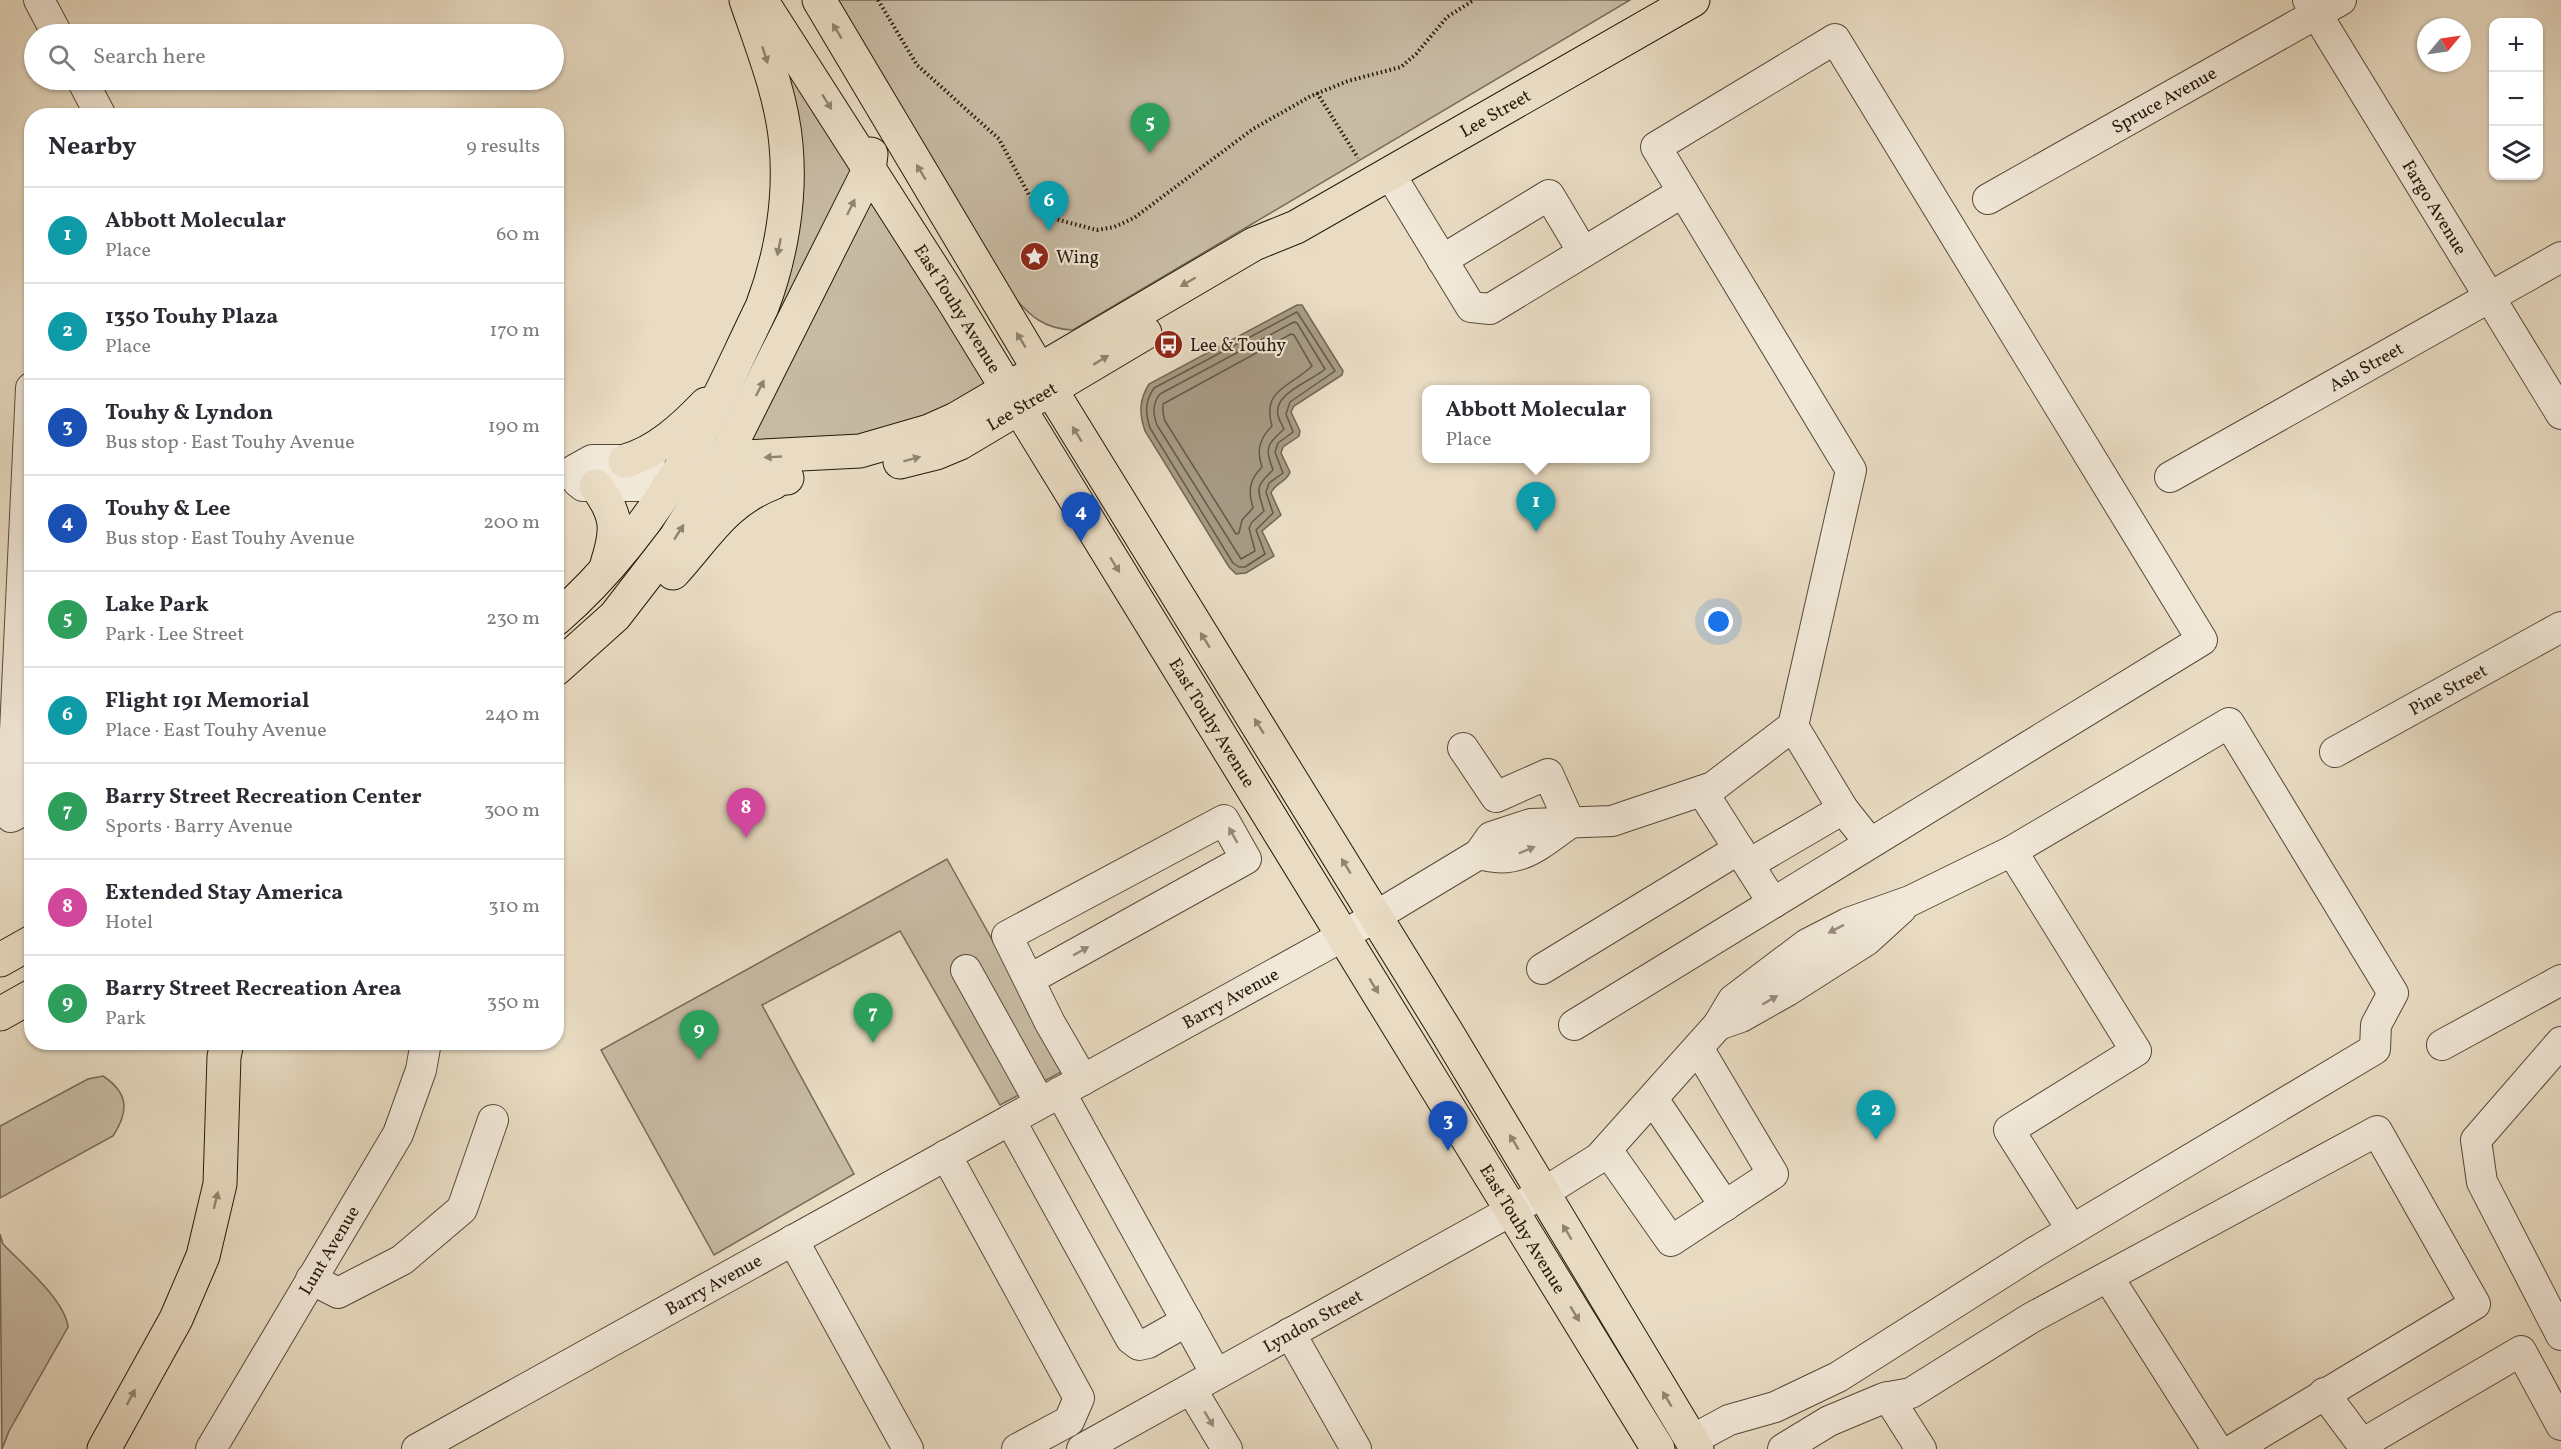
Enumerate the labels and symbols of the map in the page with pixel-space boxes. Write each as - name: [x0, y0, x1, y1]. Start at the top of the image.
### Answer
- north arrow: [2417, 18, 2471, 72]
- one-way arrow: [832, 23, 843, 39]
- one-way arrow: [760, 46, 770, 64]
- street label: Spruce Avenue: [2108, 61, 2222, 141]
- street label: Lee Street: [1456, 84, 1536, 145]
- one-way arrow: [821, 94, 832, 110]
- pin: 5: [1130, 104, 1170, 153]
- street label: Fargo Avenue: [2395, 156, 2472, 260]
- one-way arrow: [916, 164, 927, 180]
- pin: 6: [1030, 182, 1068, 231]
- one-way arrow: [846, 199, 856, 216]
- one-way arrow: [774, 238, 783, 257]
- street label: East Touhy Avenue: [907, 240, 1006, 379]
- place icon: Wing: [1019, 241, 1051, 273]
- place label: Wing: [1056, 246, 1099, 271]
- one-way arrow: [1180, 277, 1196, 288]
- bus stop icon: Lee & Touhy: [1153, 329, 1185, 361]
- one-way arrow: [1015, 332, 1026, 348]
- place label: Lee & Touhy: [1190, 334, 1286, 359]
- street label: Ash Street: [2325, 337, 2409, 399]
- one-way arrow: [1093, 355, 1109, 366]
- street label: Lee Street: [983, 377, 1062, 438]
- one-way arrow: [755, 380, 765, 397]
- one-way arrow: [1072, 426, 1083, 442]
- one-way arrow: [763, 452, 782, 461]
- one-way arrow: [903, 454, 921, 464]
- pin: 1: [1516, 482, 1556, 532]
- pin: 4: [1062, 492, 1100, 542]
- one-way arrow: [673, 524, 684, 540]
- one-way arrow: [1109, 557, 1120, 573]
- your location: [1704, 607, 1733, 636]
- one-way arrow: [1200, 632, 1211, 648]
- street label: East Touhy Avenue: [1162, 654, 1260, 793]
- street label: Pine Street: [2405, 659, 2492, 723]
- one-way arrow: [1253, 718, 1264, 734]
- pin: 8: [726, 788, 766, 838]
- one-way arrow: [1228, 827, 1238, 844]
- one-way arrow: [1519, 845, 1537, 855]
- one-way arrow: [1340, 858, 1351, 874]
- one-way arrow: [1827, 924, 1844, 934]
- one-way arrow: [1073, 946, 1090, 956]
- street label: Barry Avenue: [1178, 963, 1284, 1036]
- one-way arrow: [1368, 978, 1379, 994]
- pin: 7: [854, 994, 892, 1043]
- one-way arrow: [1762, 996, 1779, 1006]
- pin: 9: [680, 1010, 718, 1060]
- pin: 2: [1856, 1090, 1896, 1140]
- pin: 3: [1428, 1102, 1468, 1151]
- one-way arrow: [1508, 1134, 1519, 1150]
- street label: East Touhy Avenue: [1472, 1160, 1571, 1299]
- one-way arrow: [212, 1190, 221, 1208]
- street label: Lunt Avenue: [294, 1202, 366, 1300]
- one-way arrow: [1561, 1224, 1572, 1240]
- street label: Barry Avenue: [661, 1249, 767, 1323]
- street label: Lyndon Street: [1259, 1284, 1368, 1360]
- one-way arrow: [1570, 1306, 1581, 1322]
- one-way arrow: [126, 1388, 136, 1405]
- one-way arrow: [1661, 1391, 1672, 1407]
- one-way arrow: [1203, 1411, 1214, 1427]

